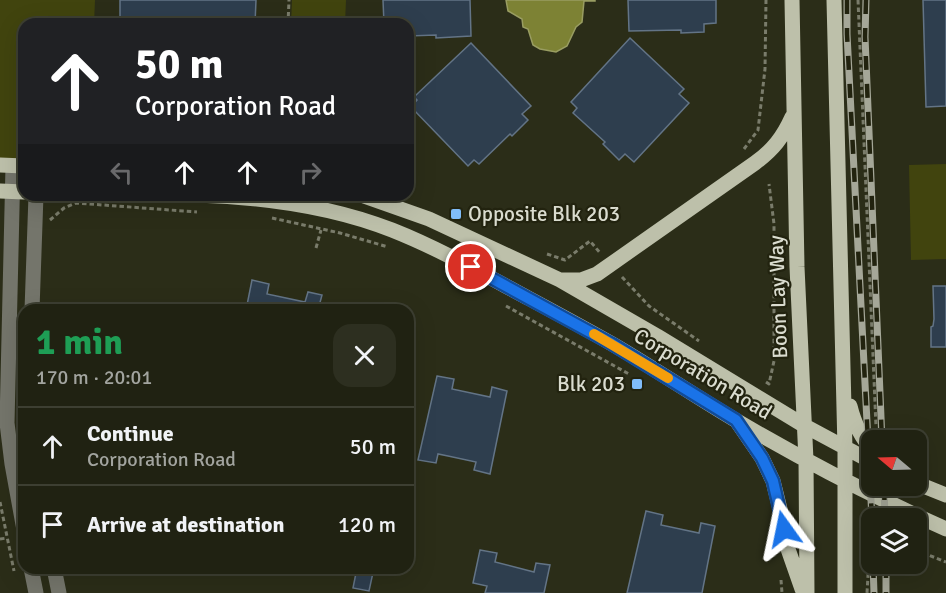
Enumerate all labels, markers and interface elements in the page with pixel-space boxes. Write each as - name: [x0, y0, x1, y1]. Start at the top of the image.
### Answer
- text: 50 m: [135, 39, 224, 90]
- icon: ahead: [36, 42, 114, 120]
- text: Corporation Road: [135, 90, 336, 123]
- icon: left: [105, 156, 138, 189]
- icon: ahead: [168, 156, 201, 189]
- icon: ahead: [231, 156, 264, 189]
- icon: right: [294, 156, 327, 189]
- place label: Opposite Blk 203: [468, 201, 620, 227]
- marker: Opposite Blk 203: [449, 207, 463, 221]
- street label: Boon Lay Way: [763, 235, 793, 359]
- pin: [445, 241, 496, 292]
- icon: arrive: [454, 250, 487, 283]
- text: 1 min: [36, 320, 123, 365]
- street label: Corporation Road: [629, 323, 777, 425]
- button: close: [333, 324, 396, 387]
- text: 170 m · 20:01: [36, 365, 152, 390]
- place label: Blk 203: [557, 371, 625, 397]
- marker: Blk 203: [630, 377, 644, 391]
- text: Continue: [87, 420, 174, 447]
- icon: ahead: [36, 430, 69, 463]
- north arrow: [861, 430, 927, 496]
- map controls: [861, 430, 927, 574]
- text: 50 m: [350, 433, 396, 460]
- text: Corporation Road: [87, 447, 236, 472]
- position arrow: [752, 497, 816, 561]
- icon: arrive: [36, 508, 69, 541]
- button: layers: [861, 508, 927, 574]
- text: Arrive at destination: [87, 511, 284, 538]
- text: 120 m: [338, 511, 396, 538]

